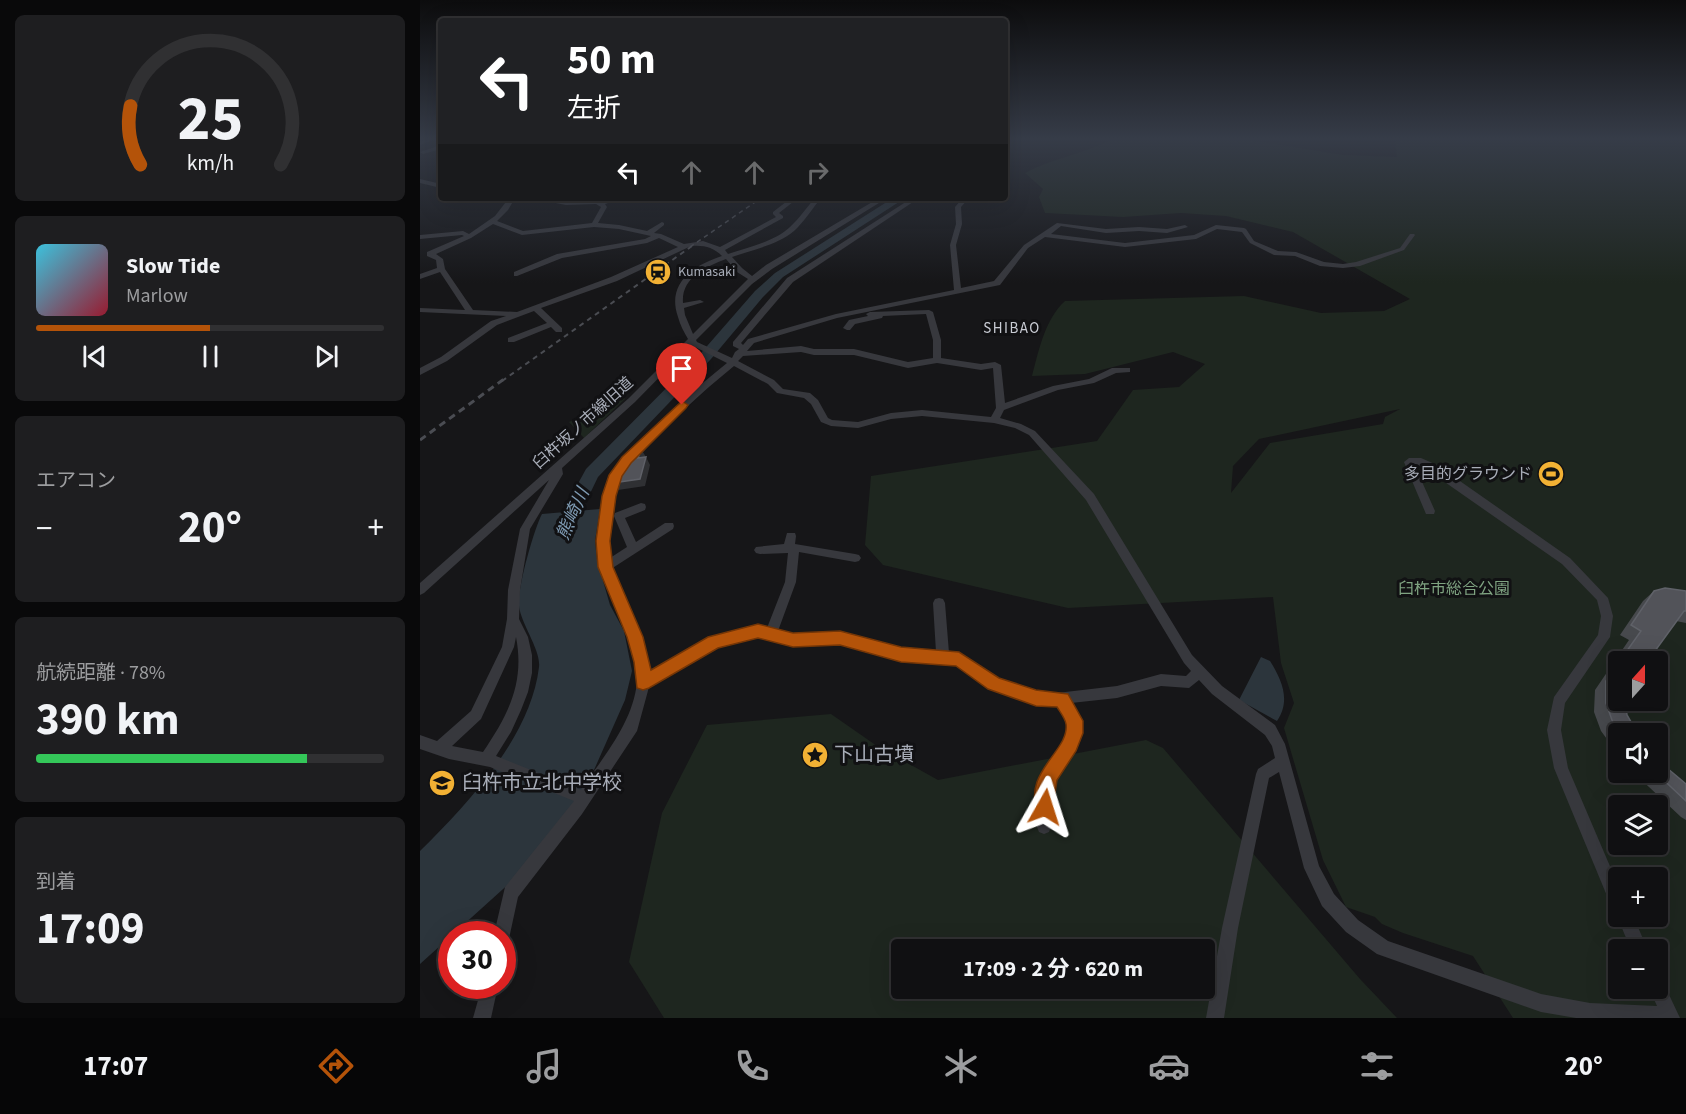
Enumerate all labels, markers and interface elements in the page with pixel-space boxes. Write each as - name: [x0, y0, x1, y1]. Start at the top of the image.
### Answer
- text: 50 m: [567, 30, 656, 90]
- icon: left: [468, 42, 546, 120]
- text: 25: [177, 75, 243, 164]
- text: 左折: [567, 89, 621, 128]
- text: km/h: [186, 148, 234, 179]
- icon: left: [612, 156, 645, 189]
- icon: ahead: [675, 156, 708, 189]
- icon: ahead: [738, 156, 771, 189]
- icon: right: [801, 156, 834, 189]
- text: Slow Tide: [126, 250, 220, 282]
- station icon: Kumasaki: [643, 257, 673, 287]
- place label: Kumasaki: [678, 262, 736, 282]
- text: Marlow: [126, 282, 188, 310]
- district label: SHIBAO: [983, 318, 1041, 339]
- icon: previous: [78, 340, 111, 373]
- icon: pause: [194, 340, 227, 373]
- icon: next: [310, 340, 343, 373]
- pin: [656, 343, 707, 405]
- icon: arrive: [665, 352, 698, 385]
- street label: 臼杵坂ノ市線旧道: [528, 372, 638, 474]
- sports icon: 多目的グラウンド: [1536, 459, 1566, 489]
- place label: 多目的グラウンド: [1404, 463, 1532, 485]
- text: エアコン: [36, 467, 116, 495]
- water label: 熊崎川: [551, 482, 596, 544]
- text: 20°: [178, 496, 242, 560]
- text: −: [36, 505, 52, 552]
- text: +: [368, 505, 384, 552]
- park label: 臼杵市総合公園: [1398, 578, 1510, 600]
- north arrow: [1608, 651, 1668, 711]
- map controls: [1608, 651, 1668, 999]
- text: 航続距離 · 78%: [36, 659, 165, 687]
- text: 390 km: [36, 688, 180, 752]
- button: sound: [1608, 723, 1668, 783]
- place icon: 下山古墳: [800, 740, 830, 770]
- place label: 下山古墳: [834, 741, 914, 769]
- school or university icon: 臼杵市立北中学校: [427, 768, 457, 798]
- place label: 臼杵市立北中学校: [462, 769, 622, 797]
- position arrow: [1013, 775, 1077, 839]
- button: layers: [1608, 795, 1668, 855]
- button: +: [1608, 867, 1668, 927]
- text: 到着: [36, 868, 76, 896]
- text: 17:09: [36, 897, 145, 961]
- speed limit sign: 30: [438, 921, 516, 999]
- button: −: [1608, 939, 1668, 999]
- text: 17:09 · 2 分 · 620 m: [963, 953, 1143, 985]
- icon: directions: [315, 1045, 357, 1087]
- icon: music: [523, 1045, 565, 1087]
- icon: phone: [731, 1045, 773, 1087]
- icon: climate: [940, 1045, 982, 1087]
- icon: car: [1148, 1045, 1190, 1087]
- icon: filters: [1356, 1045, 1398, 1087]
- text: 17:07: [83, 1047, 148, 1086]
- text: 20°: [1564, 1047, 1603, 1086]

